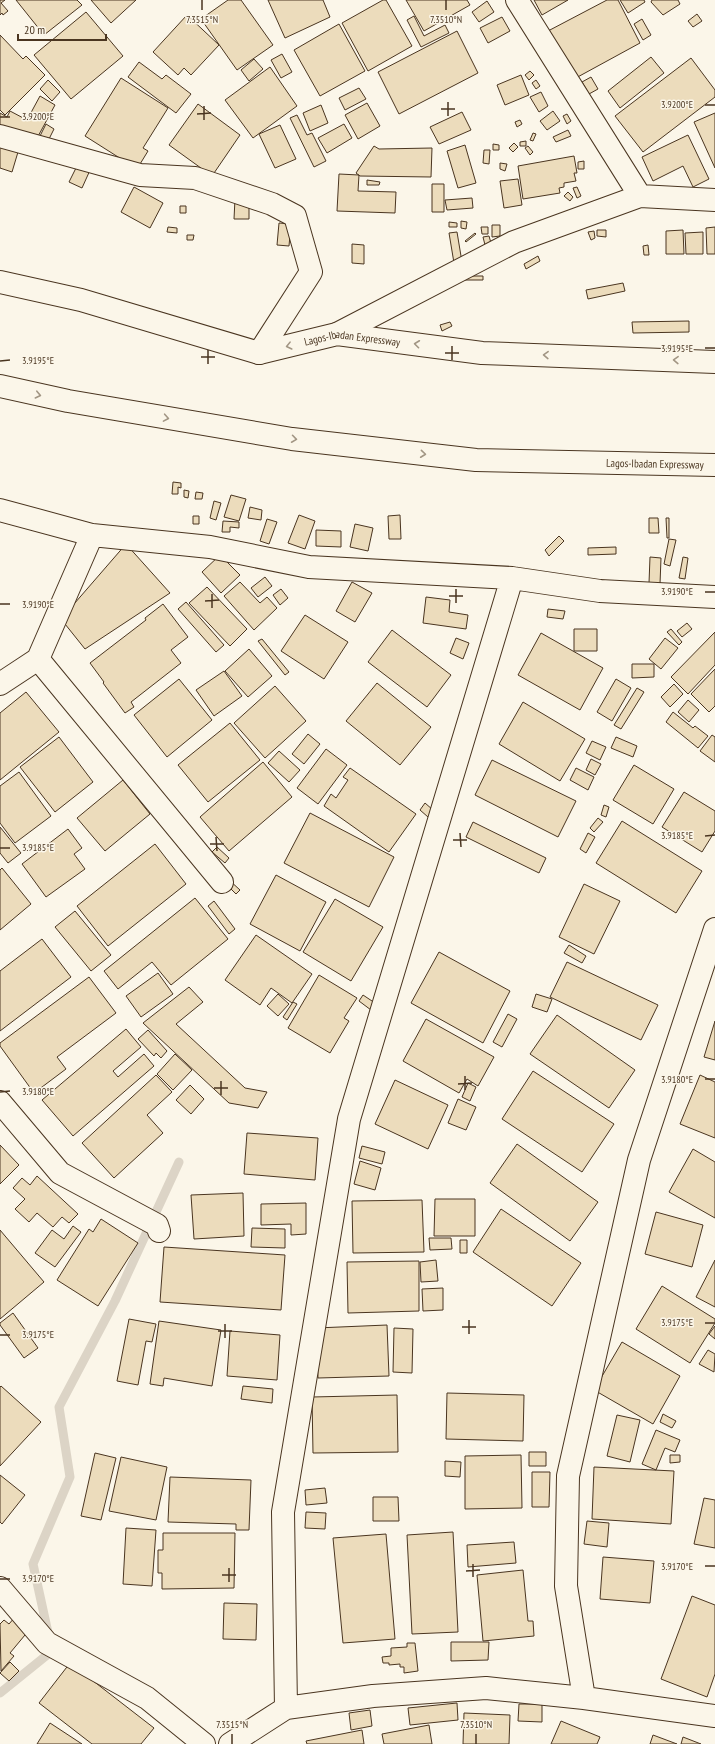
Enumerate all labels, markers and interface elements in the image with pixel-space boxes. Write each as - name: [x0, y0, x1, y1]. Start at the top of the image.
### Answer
- text: 7.3515°N: [186, 13, 218, 26]
- text: 7.3510°N: [430, 13, 462, 26]
- scale bar: [18, 16, 106, 42]
- text: 20 m: [24, 22, 45, 37]
- text: 3.9200°E: [661, 98, 693, 111]
- text: 3.9200°E: [22, 110, 54, 123]
- street label: Lagos-Ibadan Expressway: [303, 327, 402, 349]
- one-way arrow: [414, 340, 420, 349]
- one-way arrow: [286, 341, 292, 349]
- text: 3.9195°E: [661, 342, 693, 355]
- one-way arrow: [543, 351, 549, 359]
- text: 3.9195°E: [22, 354, 54, 367]
- one-way arrow: [673, 356, 679, 365]
- one-way arrow: [35, 390, 41, 398]
- one-way arrow: [163, 413, 169, 422]
- one-way arrow: [291, 434, 297, 443]
- one-way arrow: [420, 449, 426, 458]
- street label: Lagos-Ibadan Expressway: [606, 456, 705, 472]
- text: 3.9190°E: [661, 585, 693, 598]
- text: 3.9190°E: [22, 598, 54, 611]
- text: 3.9185°E: [661, 829, 693, 842]
- text: 3.9185°E: [22, 841, 54, 854]
- text: 3.9180°E: [661, 1073, 693, 1086]
- text: 3.9180°E: [22, 1085, 54, 1098]
- text: 3.9175°E: [661, 1316, 693, 1329]
- text: 3.9175°E: [22, 1328, 54, 1341]
- text: 3.9170°E: [661, 1560, 693, 1573]
- text: 3.9170°E: [22, 1572, 54, 1585]
- text: 7.3515°N: [216, 1718, 248, 1731]
- text: 7.3510°N: [460, 1718, 492, 1731]

